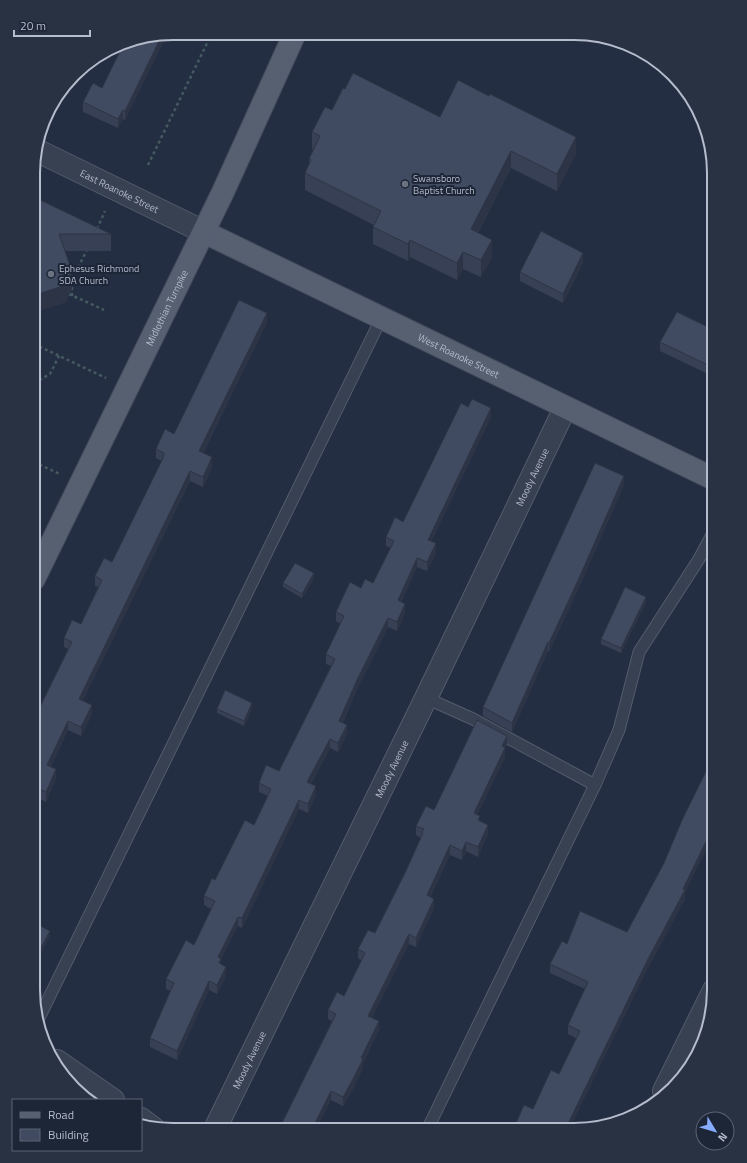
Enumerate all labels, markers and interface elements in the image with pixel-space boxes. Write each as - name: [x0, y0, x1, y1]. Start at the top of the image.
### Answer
- scale bar: [14, 12, 90, 38]
- text: 20 m: [20, 16, 46, 35]
- street label: East Roanoke Street: [78, 165, 162, 217]
- place label: Swansboro Baptist Church: [413, 171, 475, 198]
- marker: Swansboro Baptist Church: [400, 179, 410, 189]
- place label: Ephesus Richmond SDA Church: [59, 261, 139, 288]
- street label: Midlothian Turnpike: [142, 267, 191, 348]
- marker: Ephesus Richmond SDA Church: [46, 269, 56, 279]
- street label: West Roanoke Street: [415, 329, 502, 382]
- street label: Moody Avenue: [512, 445, 552, 508]
- street label: Moody Avenue: [371, 737, 412, 800]
- street label: Moody Avenue: [228, 1028, 269, 1091]
- legend: [12, 1099, 142, 1151]
- text: Road: [48, 1105, 74, 1124]
- north arrow: [695, 1111, 735, 1151]
- text: Building: [48, 1125, 89, 1144]
- text: N: [714, 1129, 732, 1145]

